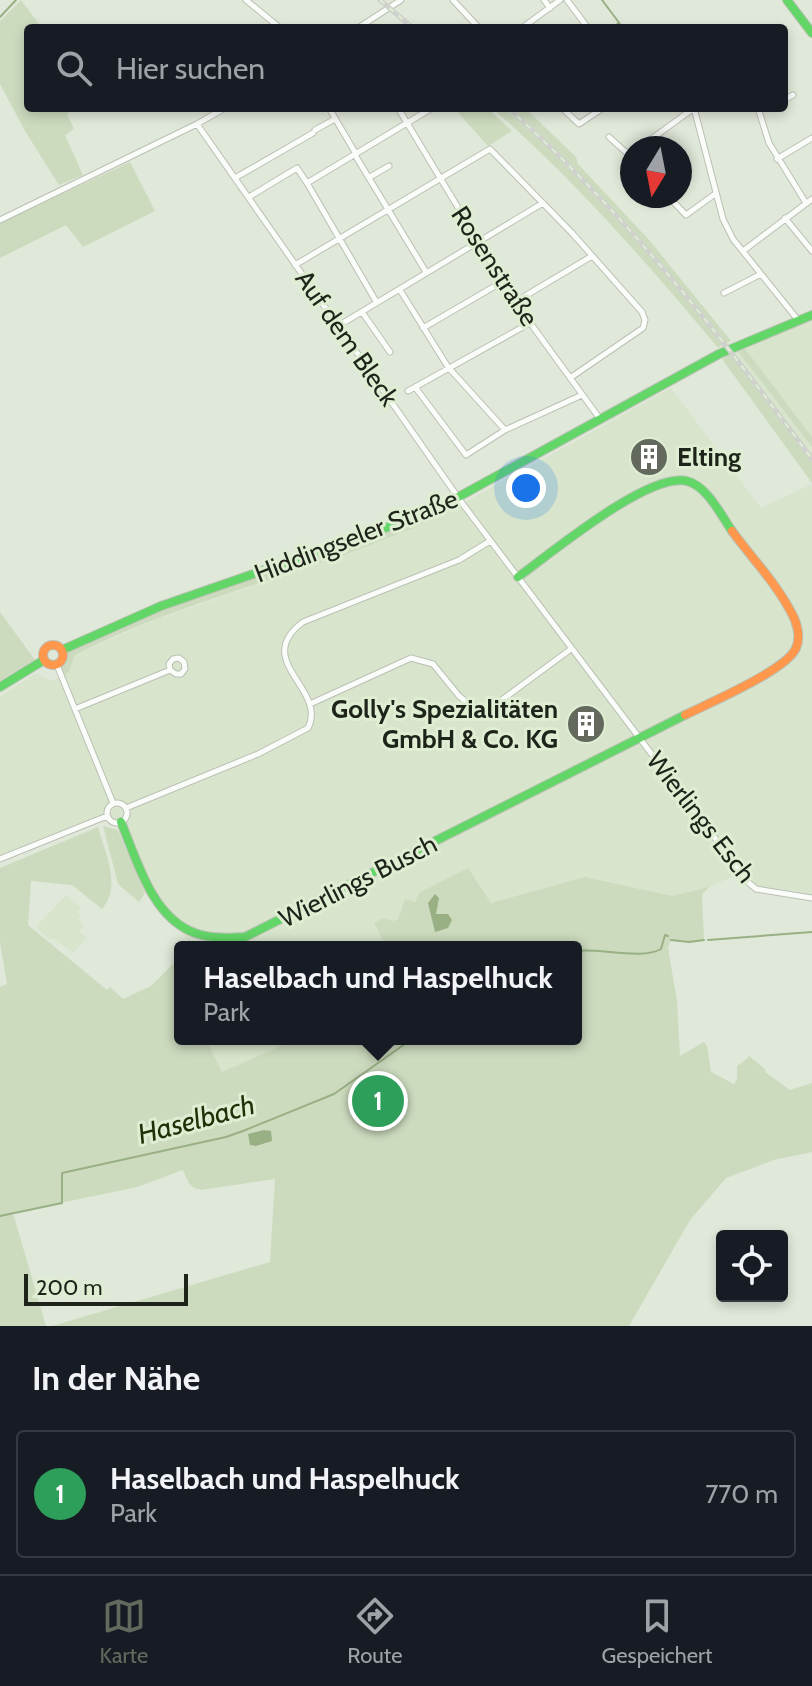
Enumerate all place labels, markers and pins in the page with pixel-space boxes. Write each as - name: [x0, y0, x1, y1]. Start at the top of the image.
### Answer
- building icon: Elting: [628, 436, 670, 478]
- place label: Elting: [677, 441, 741, 473]
- place label: Golly's Spezialitäten GmbH & Co. KG: [331, 693, 558, 755]
- building icon: Golly's Spezialitäten GmbH & Co. KG: [565, 703, 607, 745]
- pin: 1: [352, 1071, 404, 1131]

